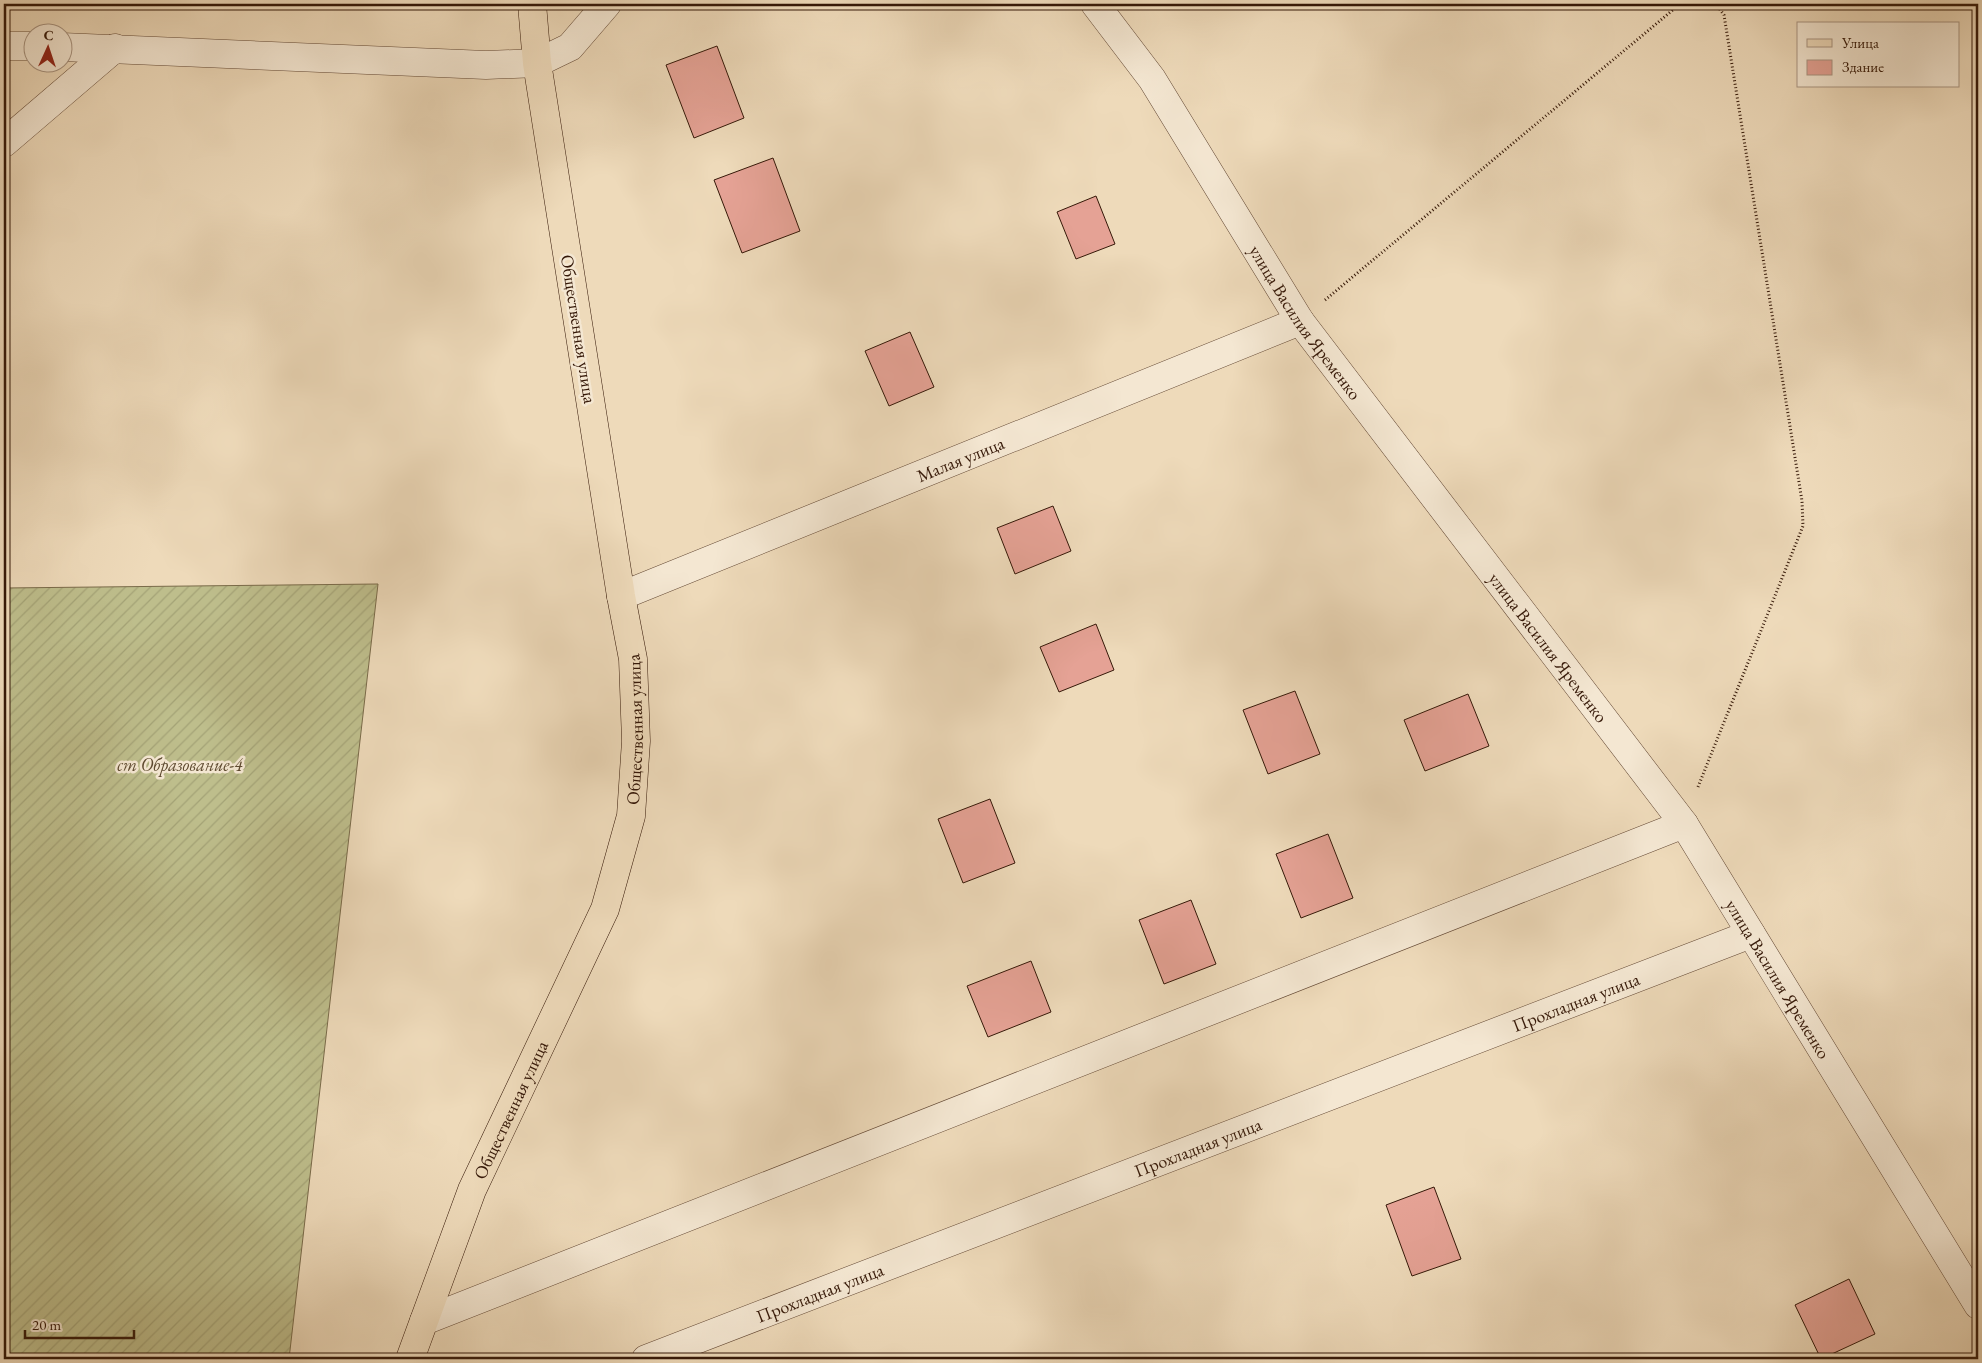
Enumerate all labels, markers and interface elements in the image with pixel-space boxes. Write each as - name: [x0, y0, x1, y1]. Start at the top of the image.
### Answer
- north arrow: [22, 22, 72, 72]
- legend: [1797, 22, 1960, 88]
- text: С: [43, 26, 54, 44]
- text: Улица: [1841, 33, 1879, 52]
- text: Здание: [1842, 57, 1884, 76]
- street label: улица Василия Яременко: [1245, 240, 1367, 404]
- street label: Общественная улица: [556, 253, 602, 406]
- street label: Малая улица: [913, 430, 1008, 487]
- street label: улица Василия Яременко: [1484, 567, 1614, 727]
- street label: Общественная улица: [620, 651, 647, 806]
- park label: ст Образование-4: [117, 753, 243, 777]
- street label: улица Василия Яременко: [1721, 895, 1836, 1063]
- street label: Прохладная улица: [1509, 966, 1643, 1036]
- street label: Общественная улица: [467, 1036, 553, 1183]
- street label: Прохладная улица: [1131, 1112, 1265, 1182]
- street label: Прохладная улица: [753, 1257, 887, 1327]
- scale bar: [25, 1308, 134, 1340]
- text: 20 m: [32, 1315, 61, 1334]

